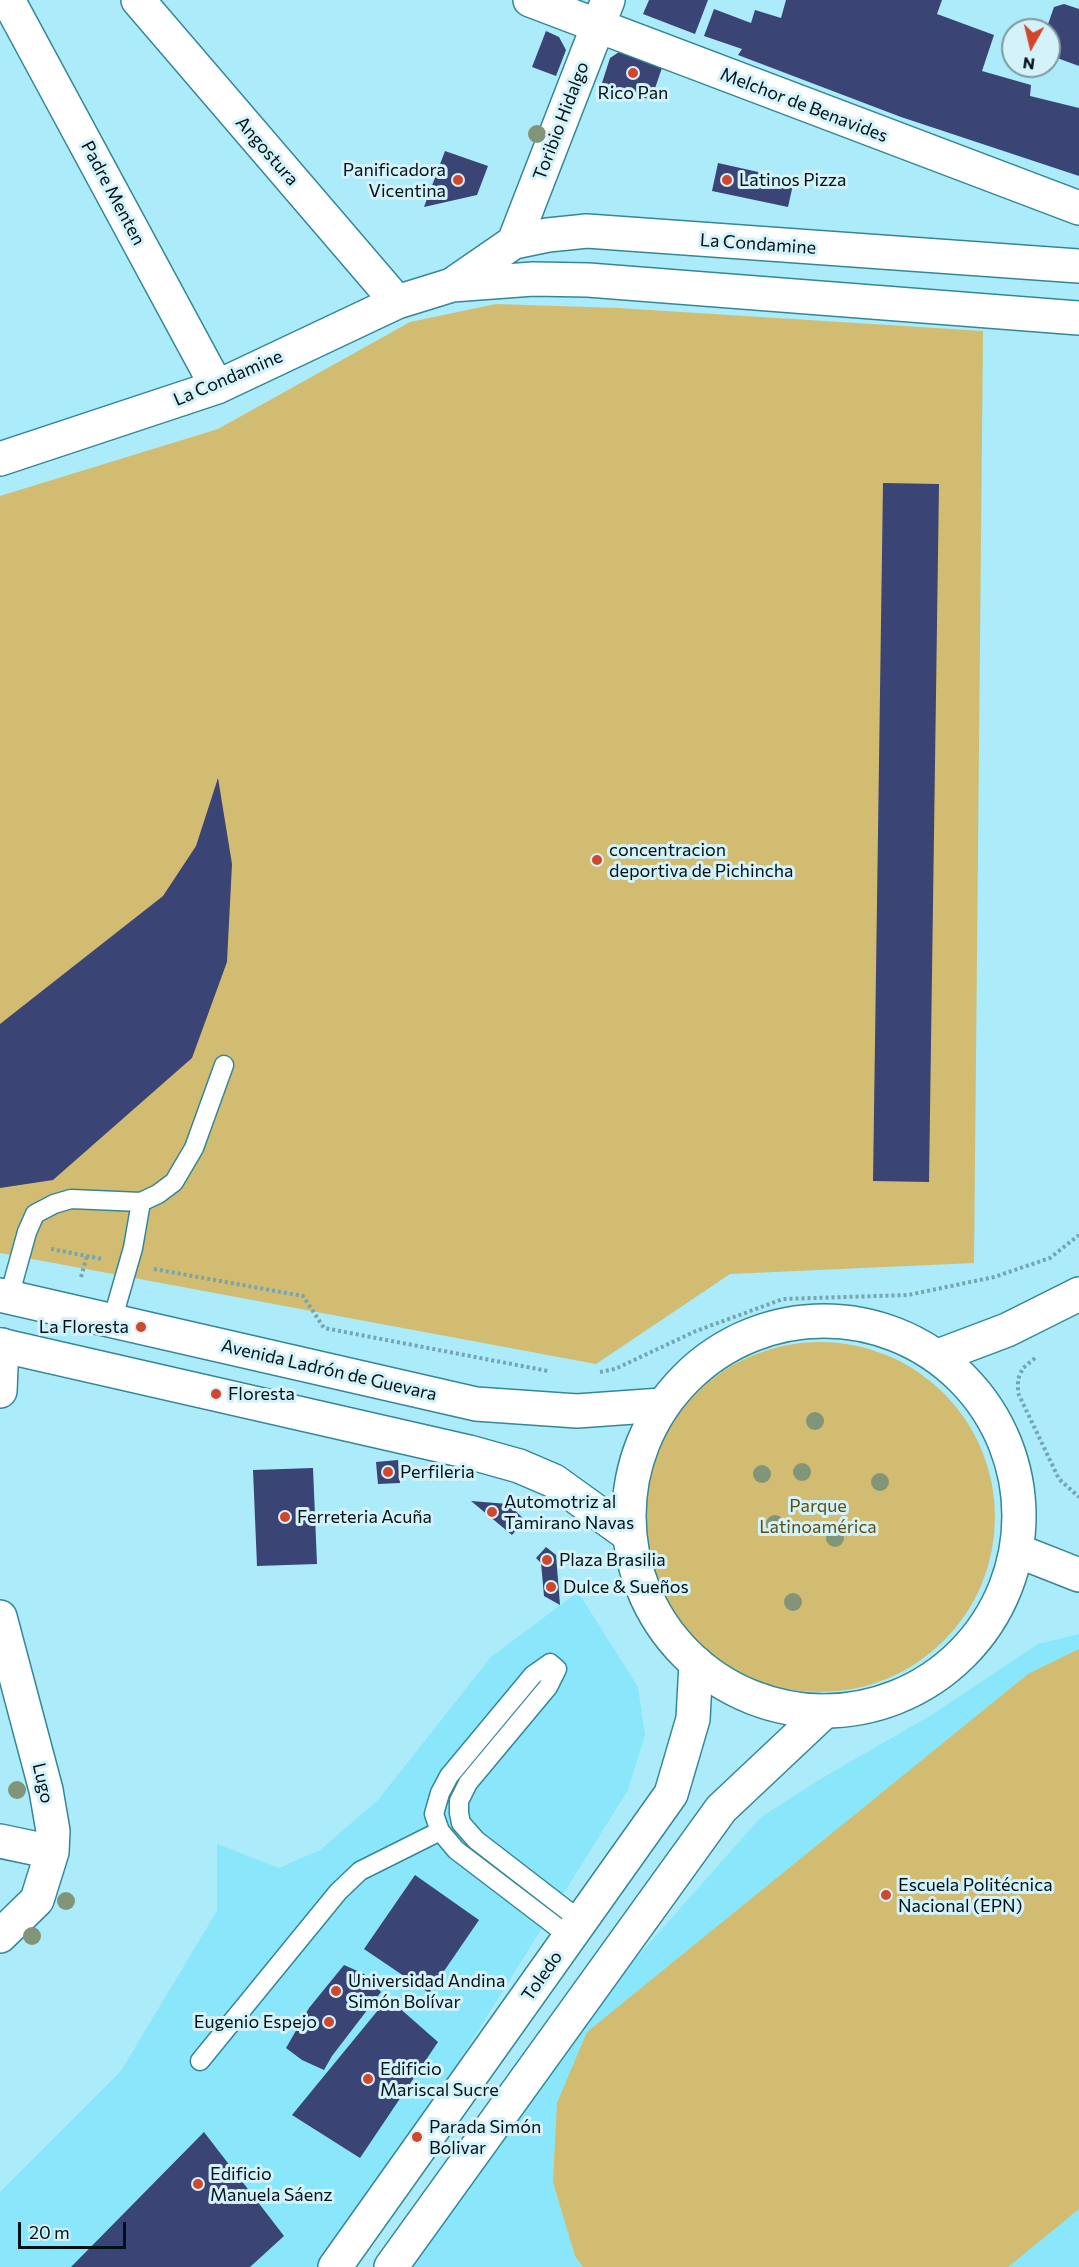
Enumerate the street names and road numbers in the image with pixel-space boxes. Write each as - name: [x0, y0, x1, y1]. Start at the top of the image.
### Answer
- street label: Toribio Hidalgo: [529, 59, 593, 183]
- street label: Melchor de Benavides: [717, 63, 891, 147]
- street label: Angostura: [231, 112, 303, 190]
- street label: Padre Menten: [76, 137, 150, 249]
- street label: La Condamine: [699, 229, 817, 259]
- street label: La Condamine: [170, 345, 286, 411]
- street label: Avenida Ladrón de Guevara: [219, 1335, 439, 1405]
- street label: Lugo: [28, 1761, 58, 1805]
- street label: Toledo: [517, 1947, 567, 2005]

